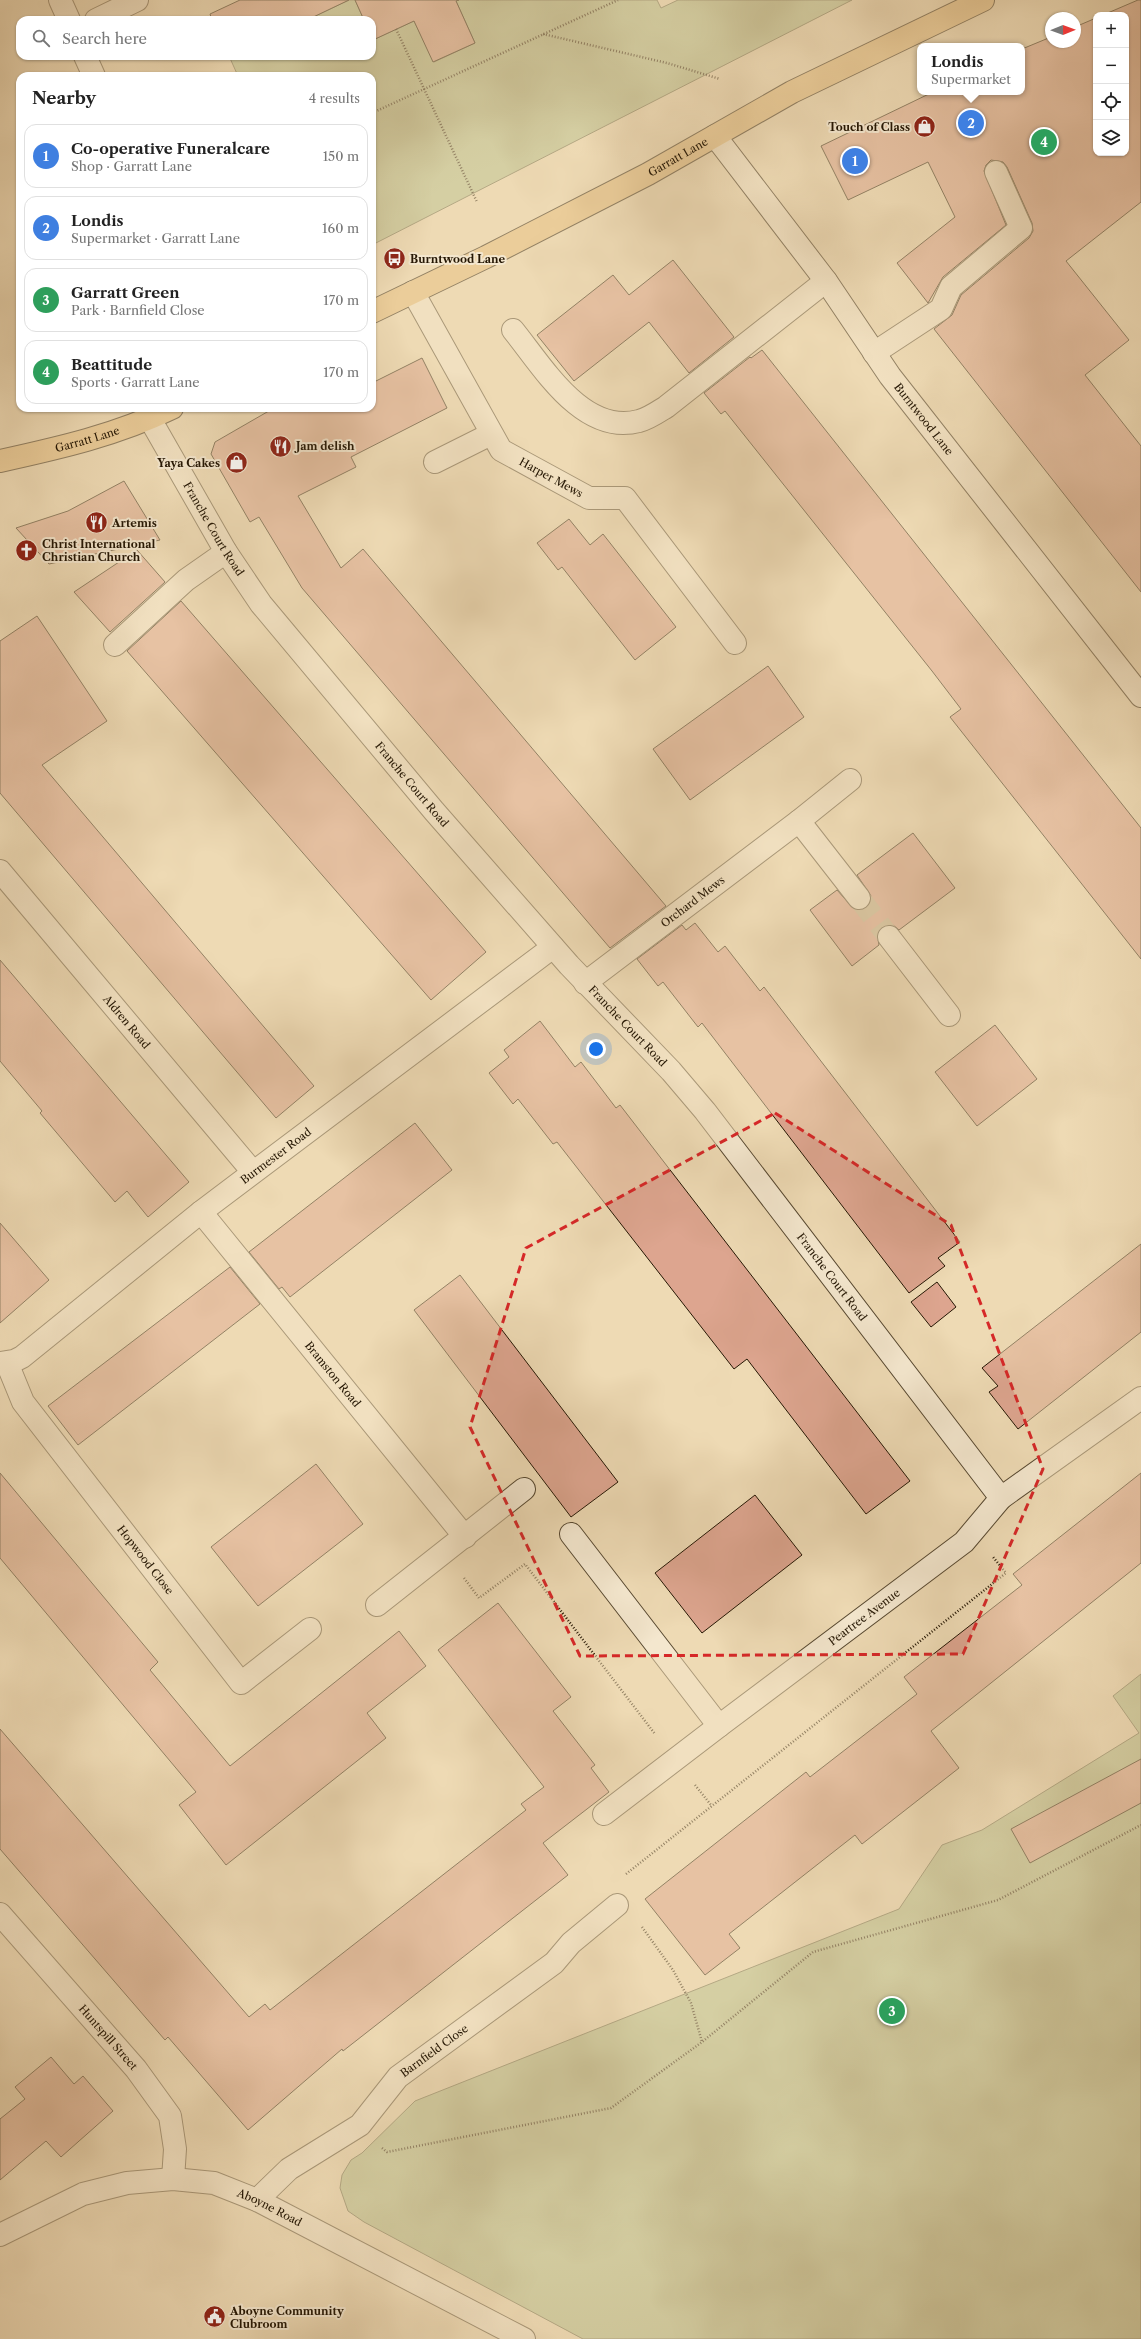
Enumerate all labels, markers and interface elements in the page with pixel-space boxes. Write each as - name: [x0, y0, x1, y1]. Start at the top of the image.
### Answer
- north arrow: [1045, 12, 1081, 48]
- map controls: [1093, 12, 1129, 156]
- button: +: [1093, 12, 1129, 48]
- search box: [16, 16, 376, 60]
- icon: search: [30, 27, 52, 49]
- text: Search here: [62, 29, 147, 48]
- popup: [917, 43, 1025, 95]
- button: −: [1093, 48, 1129, 84]
- text: Londis: [931, 52, 984, 71]
- text: Supermarket: [931, 71, 1011, 87]
- button: locate: [1093, 84, 1129, 120]
- text: Nearby: [32, 88, 96, 108]
- text: 4 results: [309, 90, 360, 106]
- pin: 2: [958, 108, 984, 138]
- shop icon: Touch of Class: [912, 114, 938, 140]
- place label: Touch of Class: [828, 120, 910, 134]
- button: layers: [1093, 120, 1129, 156]
- pin: 4: [1031, 127, 1057, 157]
- street label: Garratt Lane: [646, 134, 710, 180]
- text: Co-operative Funeralcare: [71, 139, 270, 158]
- pin: 1: [842, 146, 868, 176]
- text: 1: [43, 148, 49, 164]
- text: 150 m: [323, 148, 359, 164]
- text: Shop · Garratt Lane: [71, 158, 192, 174]
- text: Londis: [71, 211, 124, 230]
- text: 2: [42, 220, 50, 236]
- text: 160 m: [322, 220, 359, 236]
- text: Supermarket · Garratt Lane: [71, 230, 240, 246]
- bus stop icon: Burntwood Lane: [381, 246, 407, 272]
- place label: Burntwood Lane: [410, 252, 506, 266]
- text: Garratt Green: [71, 283, 180, 302]
- text: 3: [42, 292, 50, 308]
- text: 170 m: [323, 292, 359, 308]
- text: Park · Barnfield Close: [71, 302, 205, 318]
- text: Beattitude: [71, 355, 152, 374]
- text: 4: [42, 364, 50, 380]
- text: 170 m: [323, 364, 359, 380]
- text: Sports · Garratt Lane: [71, 374, 200, 390]
- street label: Burntwood Lane: [891, 380, 956, 458]
- street label: Garratt Lane: [54, 423, 121, 455]
- restaurant icon: Jam delish: [267, 433, 293, 459]
- place label: Jam delish: [294, 439, 355, 453]
- shop icon: Yaya Cakes: [223, 450, 249, 476]
- street label: Harper Mews: [517, 454, 586, 501]
- place label: Yaya Cakes: [156, 456, 220, 470]
- street label: Franche Court Road: [180, 479, 247, 579]
- restaurant icon: Artemis: [83, 510, 109, 536]
- place label: Artemis: [111, 516, 157, 530]
- church icon: Christ International Christian Church: [13, 537, 39, 563]
- place label: Christ International Christian Church: [42, 537, 156, 564]
- street label: Franche Court Road: [372, 739, 452, 830]
- street label: Orchard Mews: [658, 873, 728, 930]
- street label: Franche Court Road: [586, 983, 670, 1070]
- street label: Aldren Road: [100, 991, 153, 1052]
- your location: [586, 1039, 606, 1059]
- street label: Burmester Road: [238, 1124, 314, 1187]
- street label: Franche Court Road: [794, 1230, 870, 1324]
- street label: Bramston Road: [302, 1338, 364, 1410]
- street label: Hopwood Close: [114, 1522, 177, 1597]
- street label: Peartree Avenue: [826, 1586, 903, 1648]
- pin: 3: [879, 1996, 905, 2026]
- street label: Huntspill Street: [76, 2002, 141, 2073]
- street label: Barnfield Close: [397, 2021, 471, 2080]
- street label: Aboyne Road: [234, 2185, 305, 2229]
- public building icon: Aboyne Community Clubroom: [202, 2304, 228, 2330]
- place label: Aboyne Community Clubroom: [229, 2304, 344, 2331]

